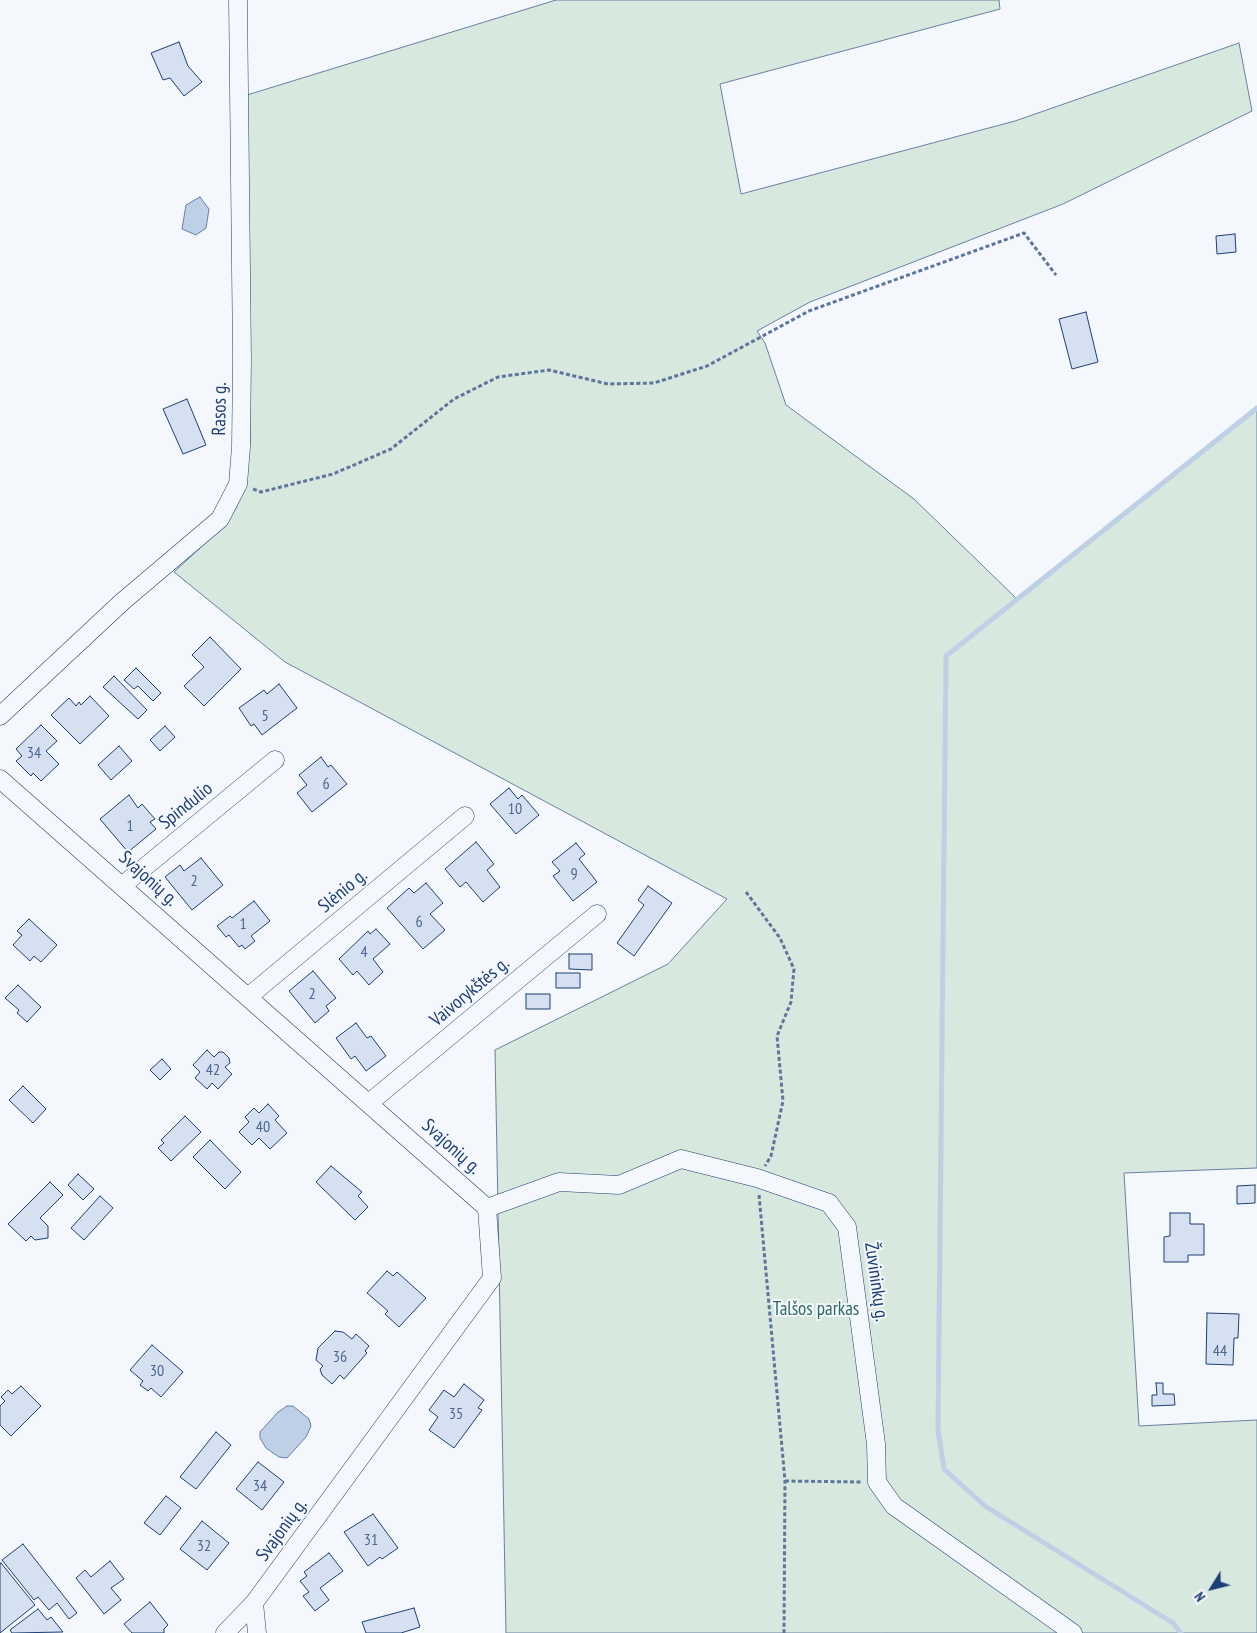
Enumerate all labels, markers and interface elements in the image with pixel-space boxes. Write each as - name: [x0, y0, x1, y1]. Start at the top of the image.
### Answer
- street label: Rasos g.: [208, 382, 232, 436]
- house number: 5: [261, 706, 269, 726]
- house number: 34: [27, 743, 41, 763]
- house number: 6: [322, 774, 330, 794]
- street label: Spindulio: [155, 778, 217, 834]
- house number: 10: [508, 799, 522, 819]
- house number: 1: [126, 816, 134, 836]
- street label: Svajonių g.: [114, 847, 182, 911]
- street label: Slėnio g.: [314, 864, 372, 918]
- house number: 9: [570, 864, 578, 884]
- house number: 2: [190, 871, 198, 891]
- house number: 6: [415, 912, 423, 932]
- house number: 1: [239, 914, 247, 934]
- house number: 4: [360, 942, 368, 962]
- street label: Vaivorykštės g.: [426, 952, 514, 1032]
- house number: 2: [308, 984, 316, 1004]
- house number: 42: [206, 1060, 220, 1080]
- street label: Svajonių g.: [417, 1115, 485, 1179]
- house number: 40: [256, 1117, 270, 1137]
- street label: Žuvininkų g.: [859, 1241, 893, 1323]
- park label: Talšos parkas: [773, 1299, 859, 1321]
- house number: 44: [1213, 1341, 1227, 1361]
- house number: 36: [333, 1347, 347, 1367]
- house number: 30: [150, 1361, 164, 1381]
- house number: 35: [449, 1404, 463, 1424]
- house number: 34: [253, 1476, 267, 1496]
- street label: Svajonių g.: [252, 1494, 312, 1566]
- house number: 31: [364, 1530, 378, 1550]
- house number: 32: [197, 1536, 211, 1556]
- north arrow: [1187, 1563, 1237, 1613]
- text: N: [1190, 1588, 1209, 1605]

